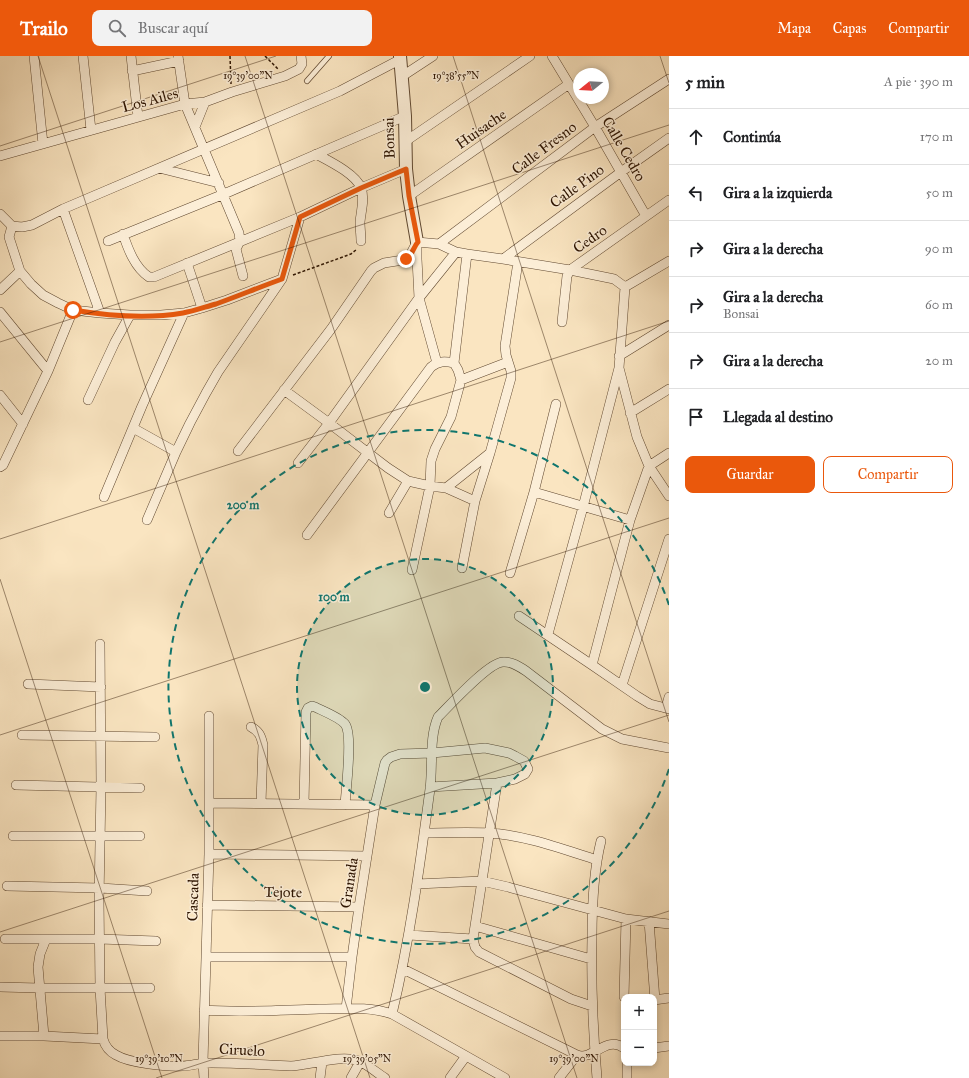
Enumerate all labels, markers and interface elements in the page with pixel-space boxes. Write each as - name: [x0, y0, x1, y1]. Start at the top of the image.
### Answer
- search box: [92, 10, 372, 46]
- text: Trailo: [20, 17, 68, 40]
- icon: search: [106, 17, 128, 39]
- text: Buscar aquí: [138, 19, 208, 37]
- text: Mapa: [778, 20, 811, 37]
- text: Capas: [833, 20, 866, 37]
- text: Compartir: [888, 20, 949, 37]
- north arrow: [573, 68, 609, 104]
- text: 19°39'00"N: [223, 70, 273, 82]
- text: 19°38'55"N: [432, 70, 480, 82]
- text: 5 min: [685, 72, 725, 93]
- text: A pie · 390 m: [884, 74, 953, 90]
- street label: Los Ailes: [120, 84, 180, 116]
- street label: Huisache: [452, 105, 510, 153]
- street label: Calle Cedro: [598, 114, 650, 185]
- street label: Bonsai: [379, 117, 399, 159]
- street label: Calle Fresno: [508, 118, 580, 178]
- icon: ahead: [685, 126, 707, 148]
- text: Continúa: [723, 128, 781, 146]
- text: 170 m: [920, 129, 953, 145]
- street label: Calle Pino: [546, 160, 608, 212]
- icon: left: [685, 182, 707, 204]
- text: Gira a la izquierda: [723, 184, 832, 202]
- text: 50 m: [926, 185, 953, 201]
- street label: Cedro: [570, 221, 611, 257]
- icon: right: [685, 238, 707, 260]
- text: Gira a la derecha: [723, 240, 823, 258]
- text: 90 m: [925, 241, 953, 257]
- route end: [397, 250, 415, 268]
- text: Gira a la derecha: [723, 288, 823, 306]
- icon: right: [685, 294, 707, 316]
- text: 60 m: [925, 297, 953, 313]
- route start: [64, 301, 82, 319]
- text: Bonsai: [723, 306, 759, 322]
- icon: right: [685, 350, 707, 372]
- text: Gira a la derecha: [723, 352, 823, 370]
- text: 20 m: [925, 353, 953, 369]
- icon: arrive: [685, 406, 707, 428]
- text: Llegada al destino: [723, 408, 833, 426]
- button: Guardar: [685, 456, 815, 493]
- button: Compartir: [823, 456, 953, 493]
- text: 200 m: [227, 498, 260, 512]
- text: 100 m: [318, 590, 351, 604]
- centre of rings: [418, 680, 432, 694]
- street label: Granada: [336, 856, 362, 910]
- street label: Cascada: [183, 872, 203, 922]
- street label: Tejote: [264, 883, 302, 901]
- map controls: [621, 994, 657, 1066]
- button: +: [621, 994, 657, 1030]
- button: −: [621, 1030, 657, 1066]
- street label: Ciruelo: [219, 1040, 266, 1060]
- text: 19°39'10"N: [135, 1053, 183, 1065]
- text: 19°39'05"N: [343, 1053, 392, 1065]
- text: 19°39'00"N: [549, 1053, 599, 1065]

